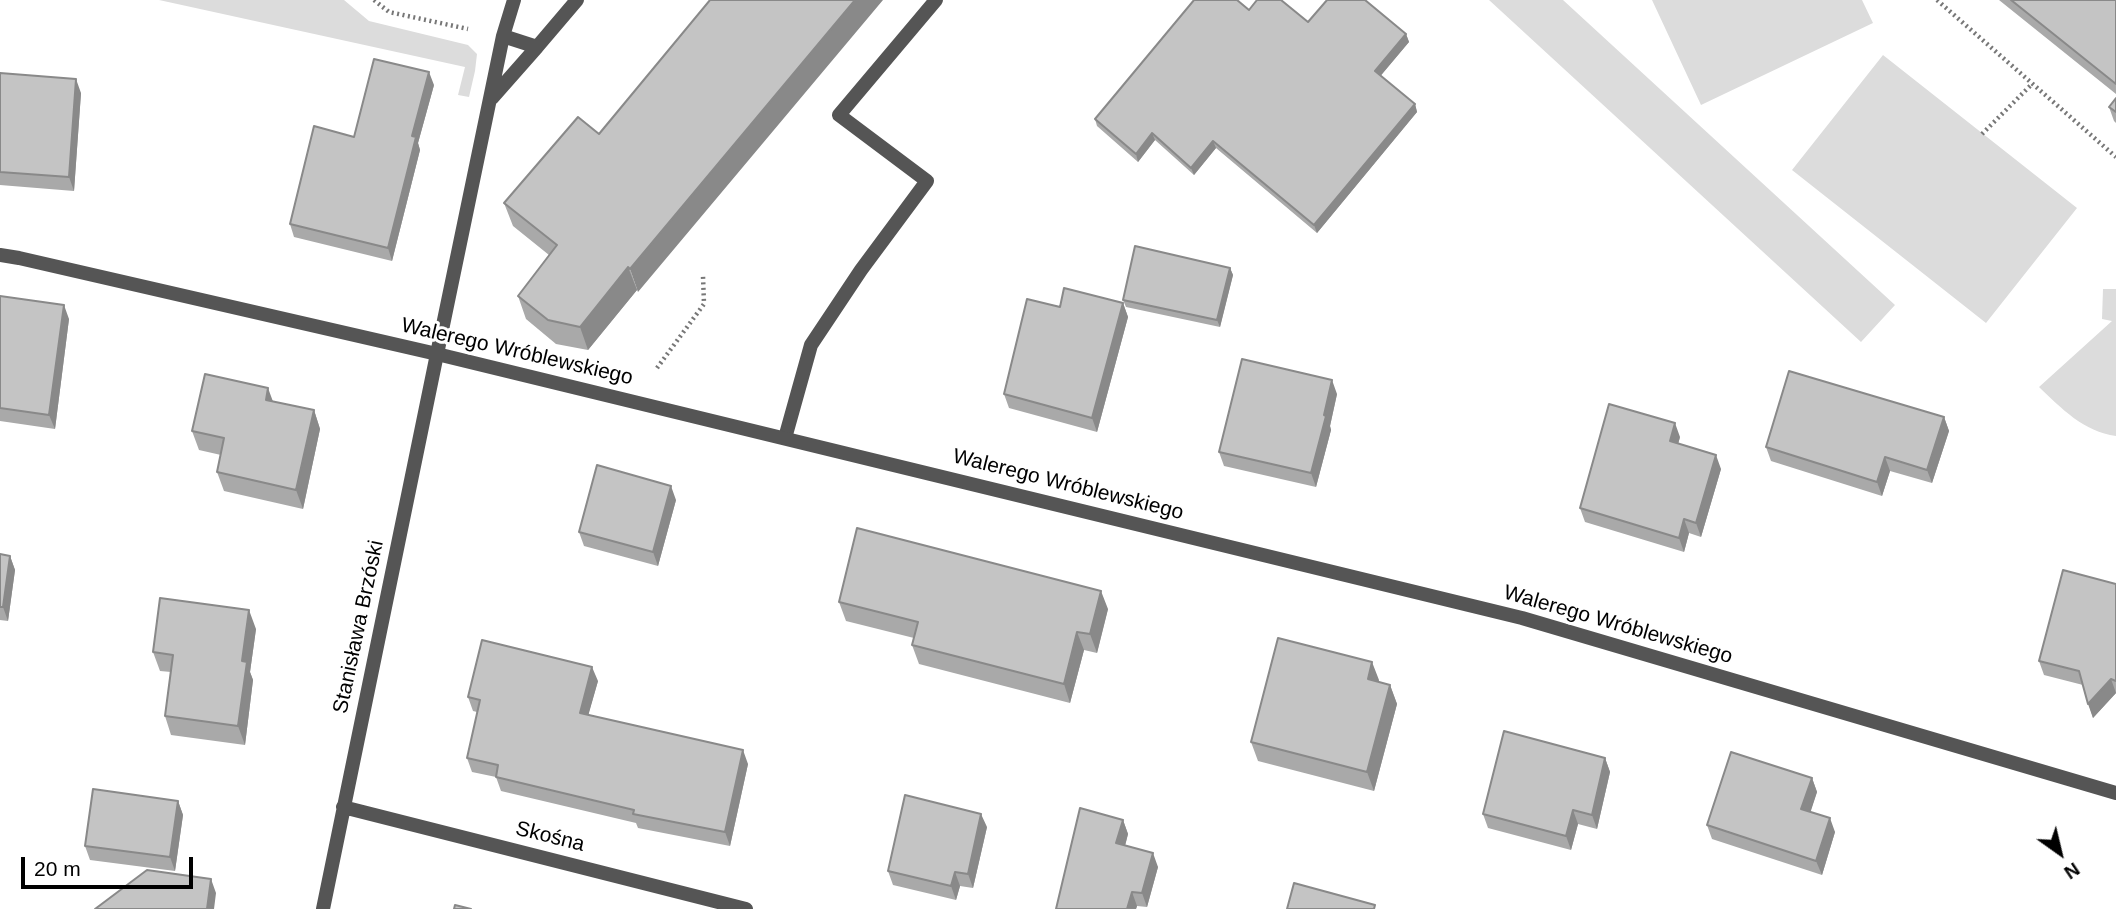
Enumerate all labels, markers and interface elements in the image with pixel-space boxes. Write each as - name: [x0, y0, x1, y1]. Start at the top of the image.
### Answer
- street label: Walerego Wróblewskiego: [399, 313, 635, 391]
- street label: Walerego Wróblewskiego: [950, 444, 1186, 526]
- street label: Stanisława Brzóski: [328, 538, 390, 716]
- street label: Walerego Wróblewskiego: [1501, 580, 1735, 670]
- street label: Skośna: [513, 816, 587, 858]
- north arrow: [2025, 818, 2095, 888]
- scale bar: [24, 842, 196, 886]
- text: 20 m: [34, 857, 81, 880]
- text: N: [2060, 858, 2084, 883]

